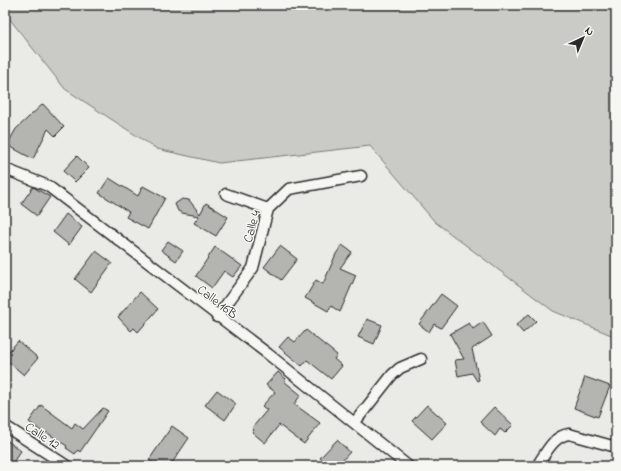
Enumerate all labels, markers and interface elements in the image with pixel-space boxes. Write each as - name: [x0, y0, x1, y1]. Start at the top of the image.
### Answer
- north arrow: [563, 18, 603, 58]
- text: N: [581, 23, 597, 40]
- street label: Calle 4: [239, 207, 266, 245]
- street label: Calle 16B: [193, 281, 241, 324]
- street label: Calle 12: [21, 418, 64, 455]

